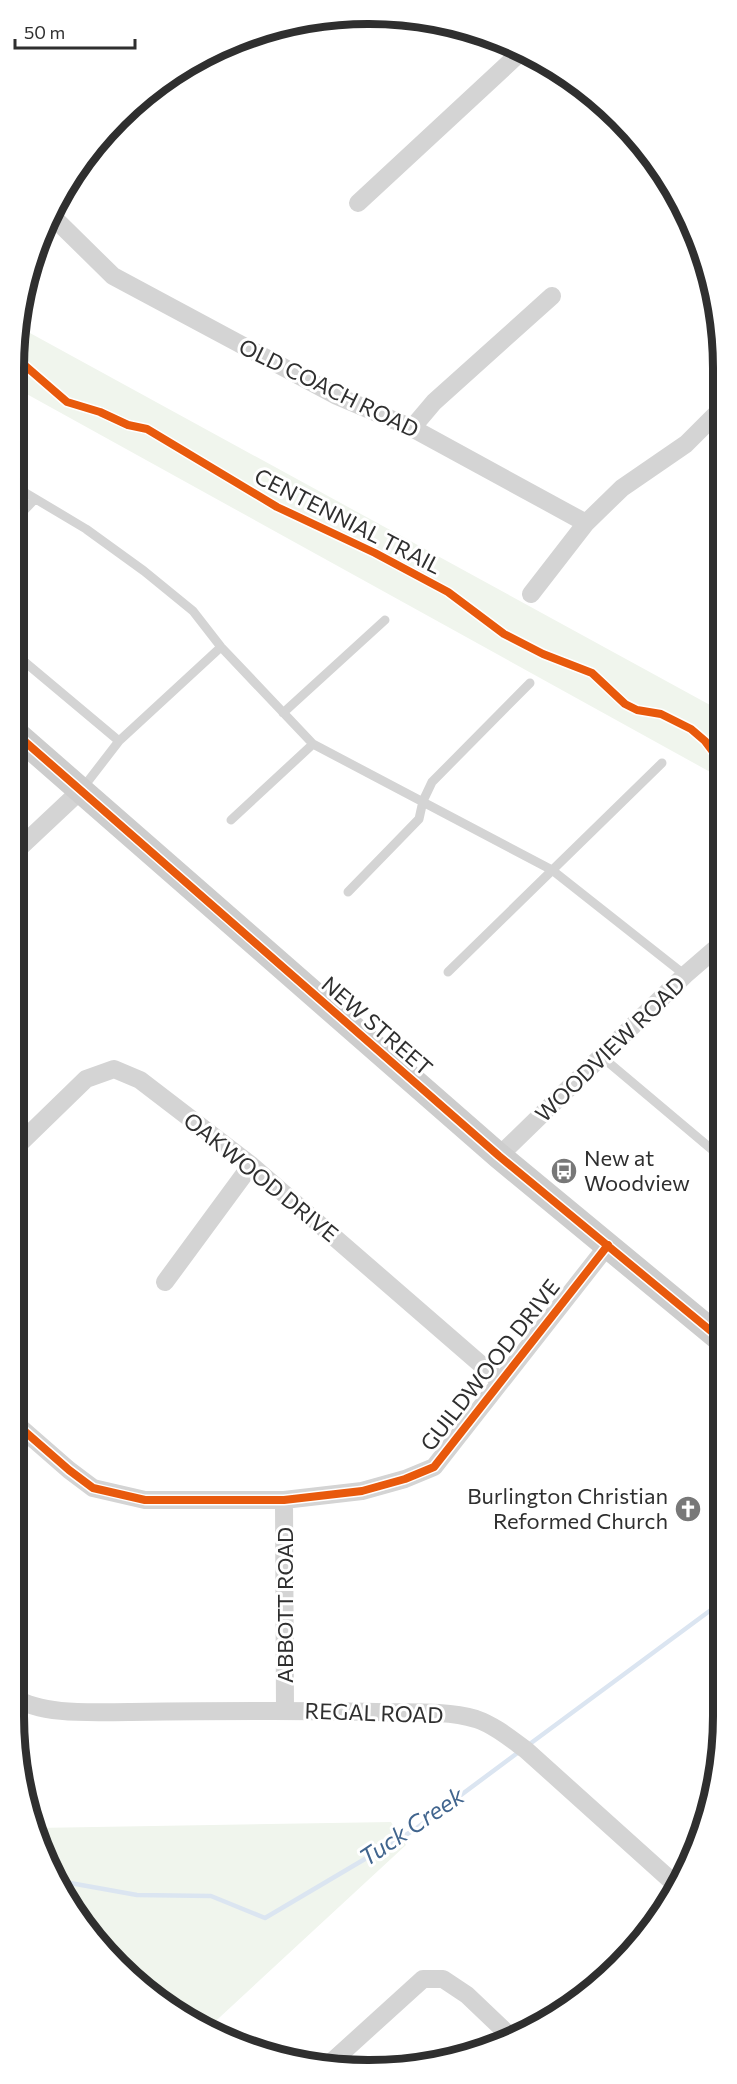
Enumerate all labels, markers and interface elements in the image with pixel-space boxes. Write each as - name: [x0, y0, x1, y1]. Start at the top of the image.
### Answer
- scale bar: [15, 12, 135, 50]
- text: 50 m: [24, 21, 65, 43]
- street label: OLD COACH ROAD: [235, 332, 424, 443]
- street label: CENTENNIAL TRAIL: [250, 462, 446, 579]
- street label: NEW STREET: [316, 970, 438, 1081]
- street label: WOODVIEW ROAD: [529, 970, 690, 1127]
- street label: OAKWOOD DRIVE: [179, 1106, 344, 1247]
- place label: New at Woodview: [584, 1144, 690, 1196]
- bus stop icon: New at Woodview: [549, 1156, 579, 1186]
- street label: GUILDWOOD DRIVE: [414, 1274, 565, 1456]
- place label: Burlington Christian Reformed Church: [467, 1482, 668, 1534]
- church icon: Burlington Christian Reformed Church: [673, 1494, 703, 1524]
- street label: ABBOTT ROAD: [271, 1527, 298, 1683]
- street label: REGAL ROAD: [304, 1697, 444, 1728]
- water label: Tuck Creek: [353, 1780, 470, 1871]

